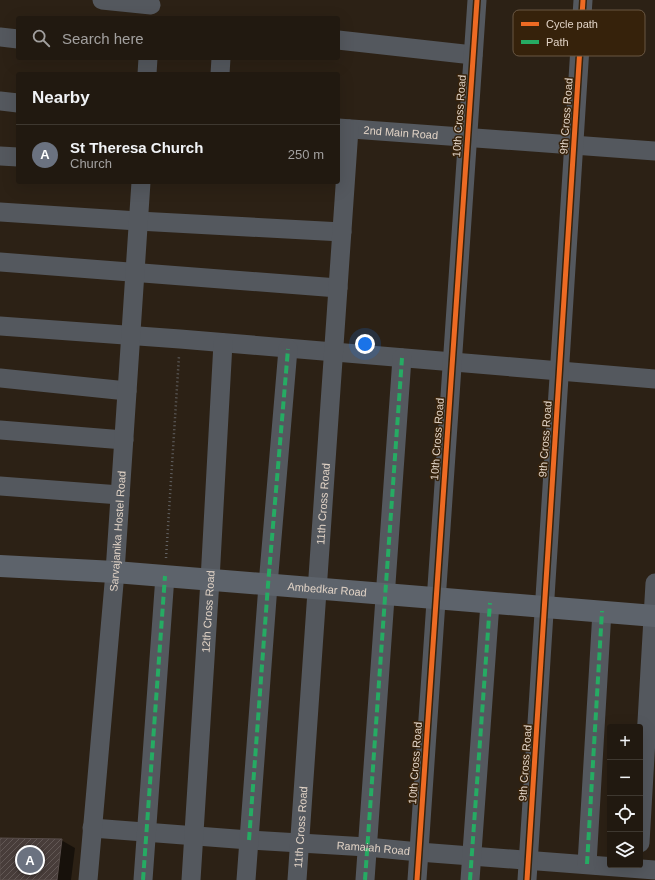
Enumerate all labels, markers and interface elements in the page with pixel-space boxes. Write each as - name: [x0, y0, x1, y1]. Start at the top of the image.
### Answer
- legend: [513, 10, 645, 56]
- search box: [16, 16, 340, 60]
- text: Cycle path: [546, 18, 598, 30]
- icon: search: [30, 27, 52, 49]
- text: Search here: [62, 30, 144, 47]
- text: Path: [546, 36, 569, 48]
- street label: 10th Cross Road: [450, 74, 468, 158]
- street label: 9th Cross Road: [557, 77, 575, 155]
- text: Nearby: [32, 88, 90, 107]
- street label: 2nd Main Road: [363, 124, 439, 141]
- text: St Theresa Church: [70, 139, 203, 156]
- text: A: [40, 147, 50, 162]
- text: 250 m: [288, 147, 324, 162]
- text: Church: [70, 156, 112, 171]
- your location: [355, 334, 375, 354]
- street label: 10th Cross Road: [428, 397, 446, 481]
- street label: 9th Cross Road: [536, 400, 554, 478]
- street label: 11th Cross Road: [314, 463, 332, 545]
- street label: Sarvajanika Hostel Road: [107, 470, 128, 592]
- street label: 12th Cross Road: [199, 570, 217, 653]
- street label: Ambedkar Road: [287, 580, 367, 598]
- street label: 10th Cross Road: [406, 721, 424, 805]
- street label: 9th Cross Road: [516, 724, 534, 802]
- map controls: [607, 724, 643, 868]
- button: +: [607, 724, 643, 760]
- button: −: [607, 760, 643, 796]
- street label: 11th Cross Road: [292, 786, 309, 868]
- button: locate: [607, 796, 643, 832]
- button: layers: [607, 832, 643, 868]
- street label: Ramaiah Road: [336, 839, 410, 857]
- pin: A: [17, 845, 43, 875]

